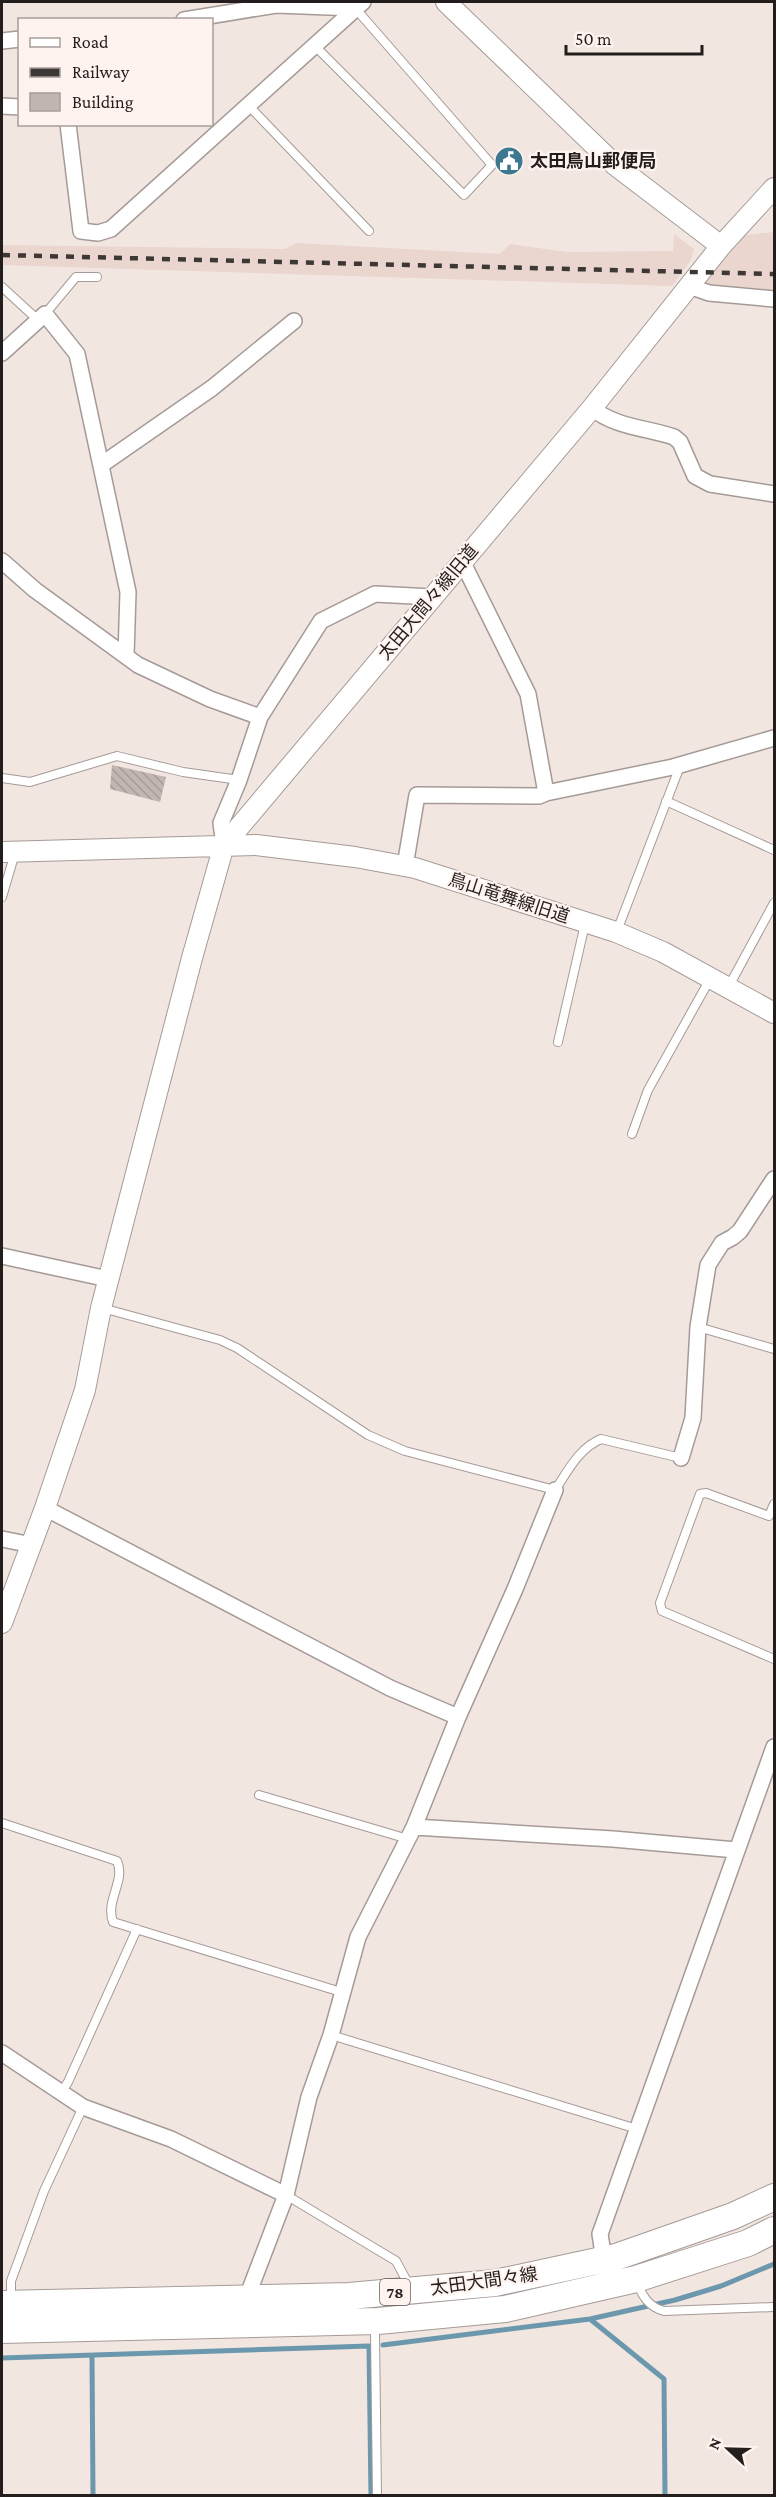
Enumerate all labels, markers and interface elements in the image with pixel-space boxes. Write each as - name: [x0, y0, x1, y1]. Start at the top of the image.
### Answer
- legend: [18, 18, 213, 126]
- scale bar: [566, 18, 702, 56]
- text: 50 m: [575, 29, 612, 49]
- text: Road: [72, 32, 109, 52]
- text: Railway: [72, 62, 130, 82]
- text: Building: [72, 92, 134, 112]
- public building icon: 太田鳥山郵便局: [493, 145, 525, 177]
- place label: 太田鳥山郵便局: [530, 151, 656, 171]
- street label: 太田大間々線旧道: [374, 540, 482, 664]
- street label: 鳥山竜舞線旧道: [446, 869, 572, 927]
- street label: 太田大間々線: [429, 2264, 539, 2298]
- road number: 78: [380, 2279, 410, 2305]
- north arrow: [698, 2419, 758, 2479]
- text: N: [705, 2435, 725, 2452]

